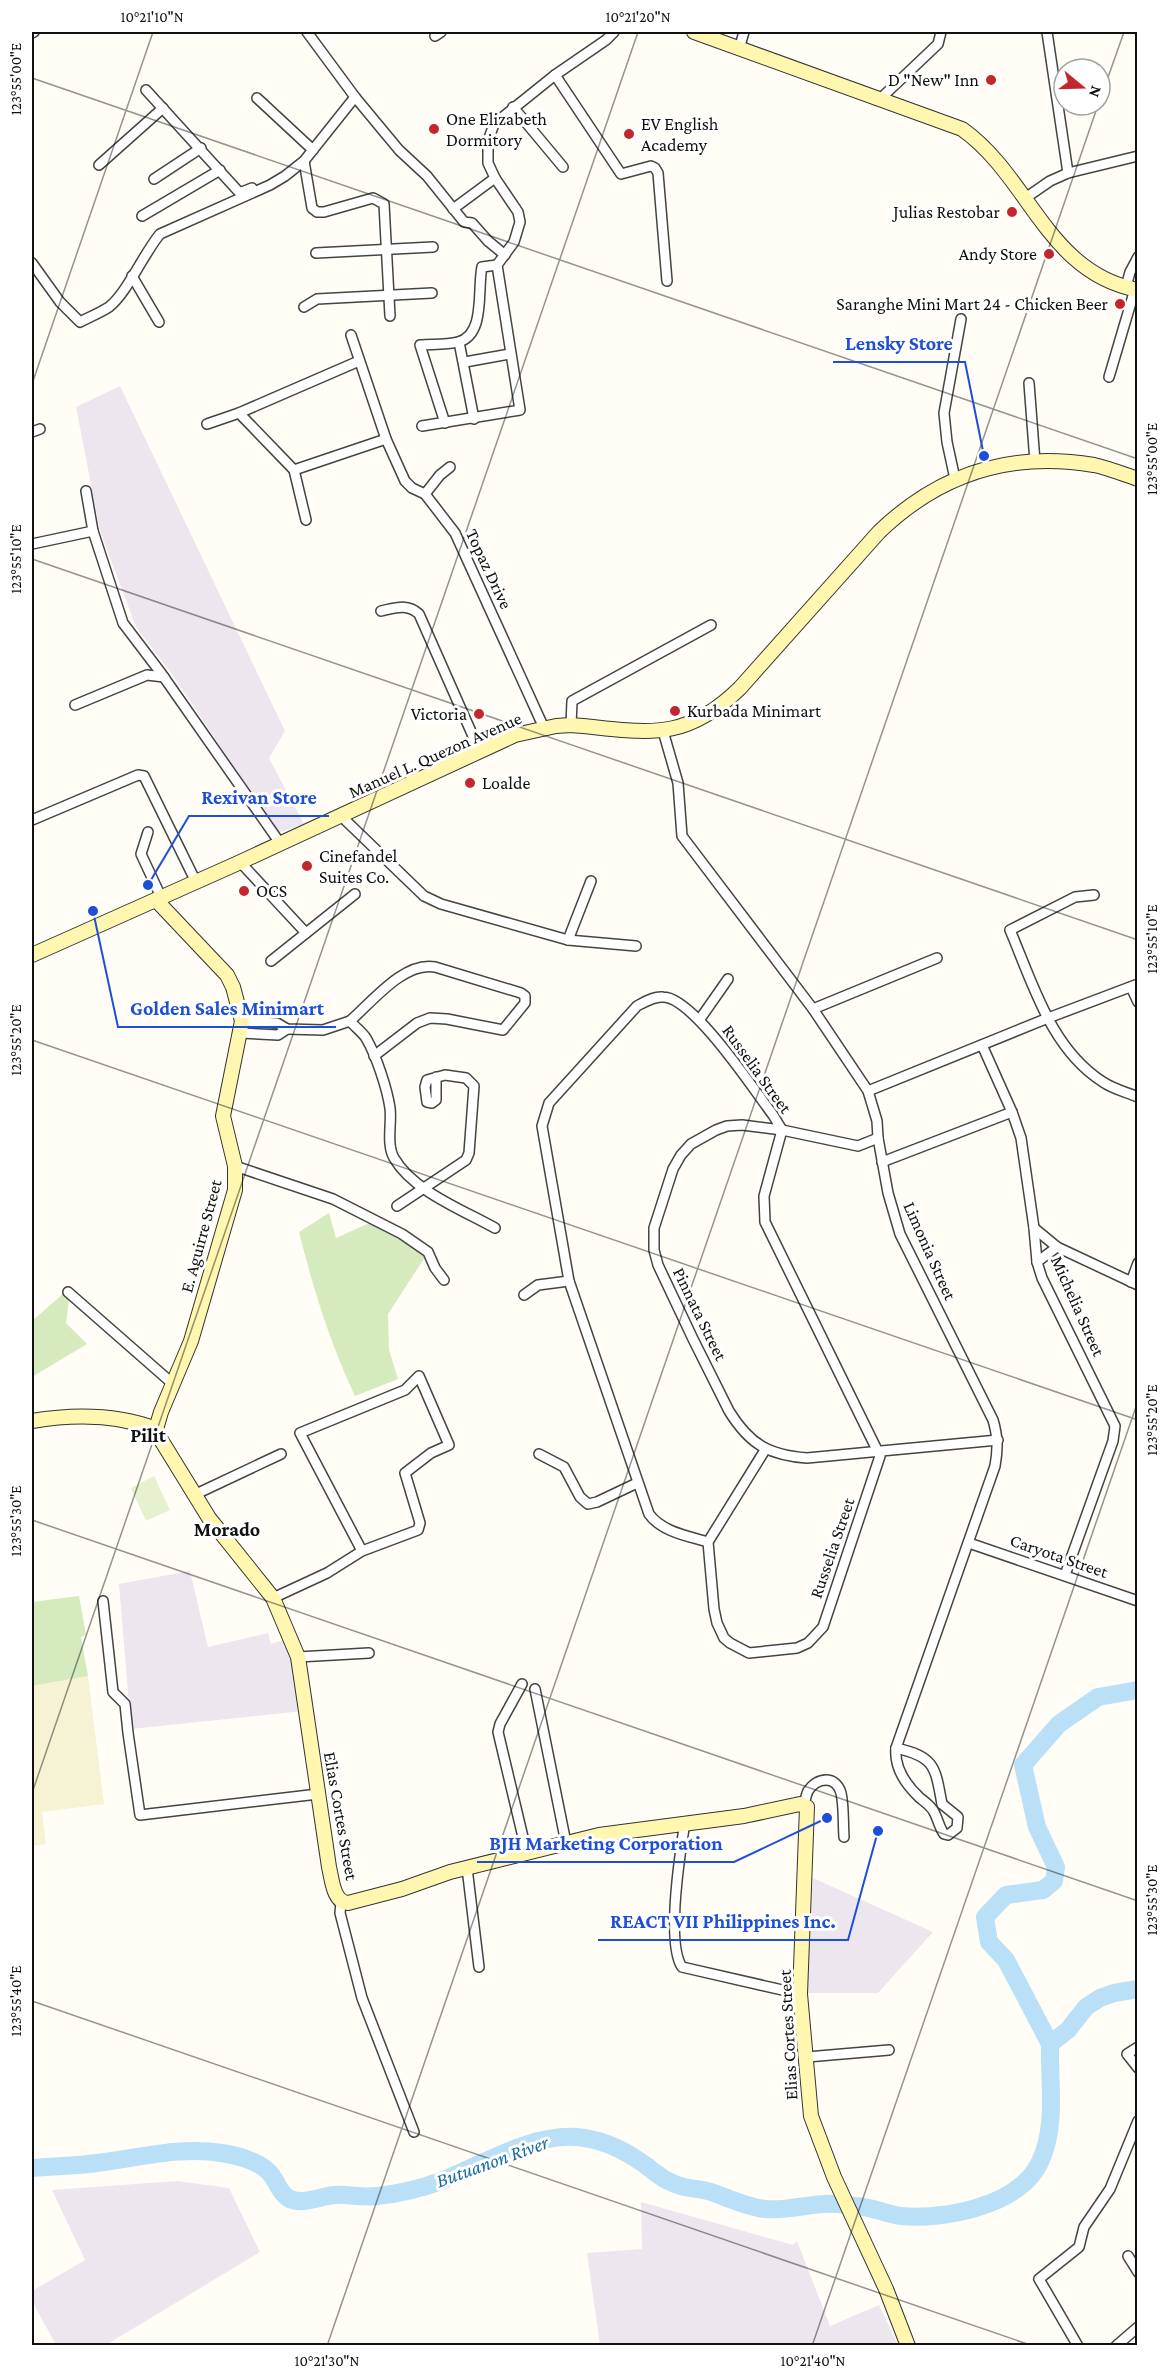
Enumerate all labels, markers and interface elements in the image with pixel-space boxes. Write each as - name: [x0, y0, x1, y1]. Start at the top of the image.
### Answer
- text: 10°21'10"N: [120, 9, 184, 25]
- text: 10°21'20"N: [605, 9, 671, 25]
- text: 123°55'00"E: [8, 43, 24, 115]
- north arrow: [1052, 57, 1112, 117]
- place label: D "New" Inn: [888, 70, 979, 90]
- marker: D "New" Inn: [984, 73, 998, 87]
- text: N: [1086, 84, 1106, 100]
- place label: One Elizabeth Dormitory: [446, 109, 547, 150]
- place label: EV English Academy: [641, 114, 719, 155]
- marker: One Elizabeth Dormitory: [427, 122, 441, 136]
- marker: EV English Academy: [622, 127, 636, 141]
- place label: Julias Restobar: [891, 202, 1001, 222]
- marker: Julias Restobar: [1005, 205, 1019, 219]
- place label: Andy Store: [959, 244, 1037, 264]
- marker: Andy Store: [1042, 247, 1056, 261]
- place label: Saranghe Mini Mart 24 - Chicken Beer: [836, 294, 1109, 314]
- marker: Saranghe Mini Mart 24 - Chicken Beer: [1113, 297, 1127, 311]
- callout: Lensky Store: [833, 324, 965, 362]
- text: Lensky Store: [845, 332, 953, 354]
- text: 123°55'00"E: [1144, 423, 1160, 495]
- text: 123°55'10"E: [8, 524, 24, 594]
- street label: Topaz Drive: [462, 526, 516, 612]
- place label: Kurbada Minimart: [687, 701, 822, 721]
- place label: Victoria: [411, 704, 467, 724]
- marker: Kurbada Minimart: [668, 704, 682, 718]
- marker: Victoria: [472, 707, 486, 721]
- street label: Manuel L. Quezon Avenue: [345, 708, 525, 802]
- place label: Loalde: [482, 773, 530, 793]
- marker: Loalde: [463, 776, 477, 790]
- callout: Rexivan Store: [189, 778, 329, 816]
- text: Rexivan Store: [201, 786, 317, 808]
- place label: Cinefandel Suites Co.: [319, 846, 398, 887]
- marker: Cinefandel Suites Co.: [300, 859, 314, 873]
- place label: OCS: [256, 881, 287, 901]
- marker: OCS: [237, 884, 251, 898]
- text: 123°55'10"E: [1144, 904, 1160, 974]
- callout: Golden Sales Minimart: [118, 989, 336, 1027]
- text: Golden Sales Minimart: [130, 997, 325, 1019]
- text: 123°55'20"E: [8, 1004, 24, 1076]
- street label: Russelia Street: [718, 1021, 796, 1118]
- street label: E. Aguirre Street: [176, 1176, 226, 1295]
- street label: Limonia Street: [899, 1199, 961, 1304]
- street label: Michelia Street: [1047, 1253, 1110, 1360]
- street label: Pinnata Street: [669, 1264, 732, 1365]
- text: 123°55'20"E: [1144, 1384, 1160, 1456]
- district label: Pilit: [130, 1424, 167, 1446]
- text: 123°55'30"E: [8, 1486, 24, 1556]
- street label: Russelia Street: [806, 1494, 859, 1601]
- district label: Morado: [194, 1518, 260, 1540]
- street label: Caryota Street: [1007, 1530, 1112, 1582]
- street label: Elias Cortes Street: [320, 1750, 362, 1883]
- callout: BJH Marketing Corporation: [477, 1824, 734, 1862]
- text: BJH Marketing Corporation: [489, 1832, 723, 1854]
- text: 123°55'30"E: [1144, 1865, 1160, 1935]
- callout: REACT VII Philippines Inc.: [598, 1902, 848, 1940]
- text: REACT VII Philippines Inc.: [610, 1910, 836, 1932]
- text: 123°55'40"E: [8, 1965, 24, 2037]
- street label: Elias Cortes Street: [775, 1968, 801, 2101]
- water label: Butuanon River: [433, 2130, 552, 2192]
- text: 10°21'30"N: [295, 2353, 360, 2369]
- text: 10°21'40"N: [781, 2353, 846, 2369]

